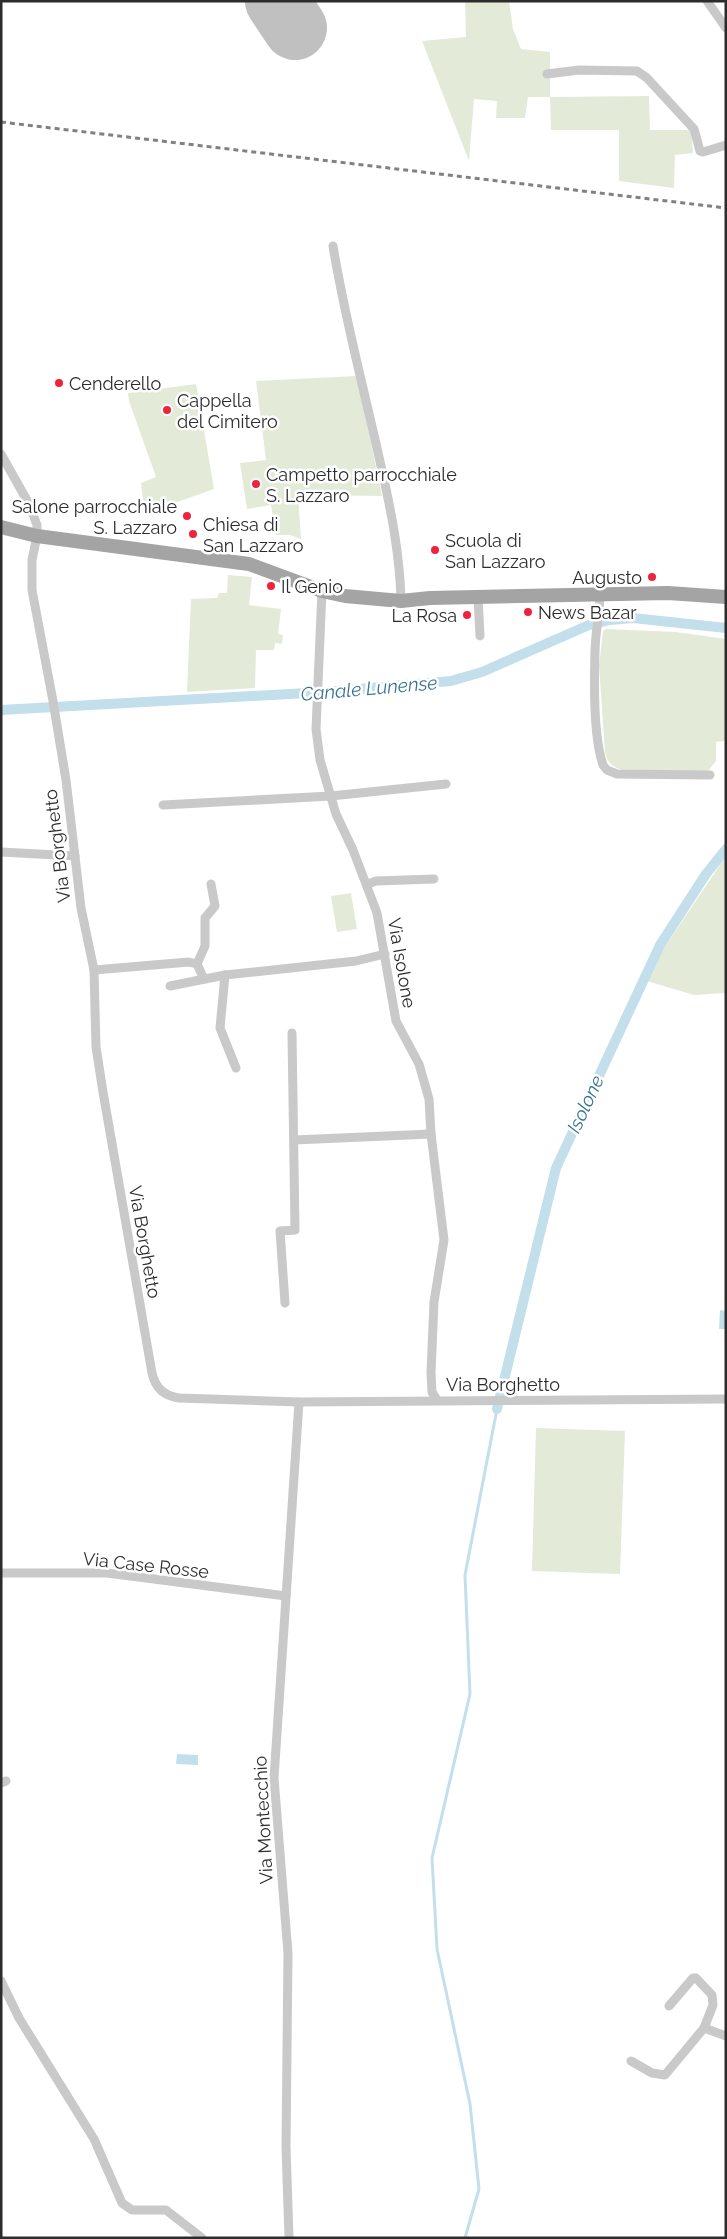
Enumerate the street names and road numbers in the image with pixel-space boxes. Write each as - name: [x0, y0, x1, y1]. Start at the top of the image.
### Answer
- street label: Via Borghetto: [40, 788, 74, 904]
- street label: Via Isolone: [384, 916, 420, 1010]
- street label: Via Borghetto: [125, 1184, 165, 1300]
- street label: Via Borghetto: [446, 1374, 560, 1395]
- street label: Via Case Rosse: [82, 1548, 211, 1582]
- street label: Via Montecchio: [249, 1755, 277, 1885]

